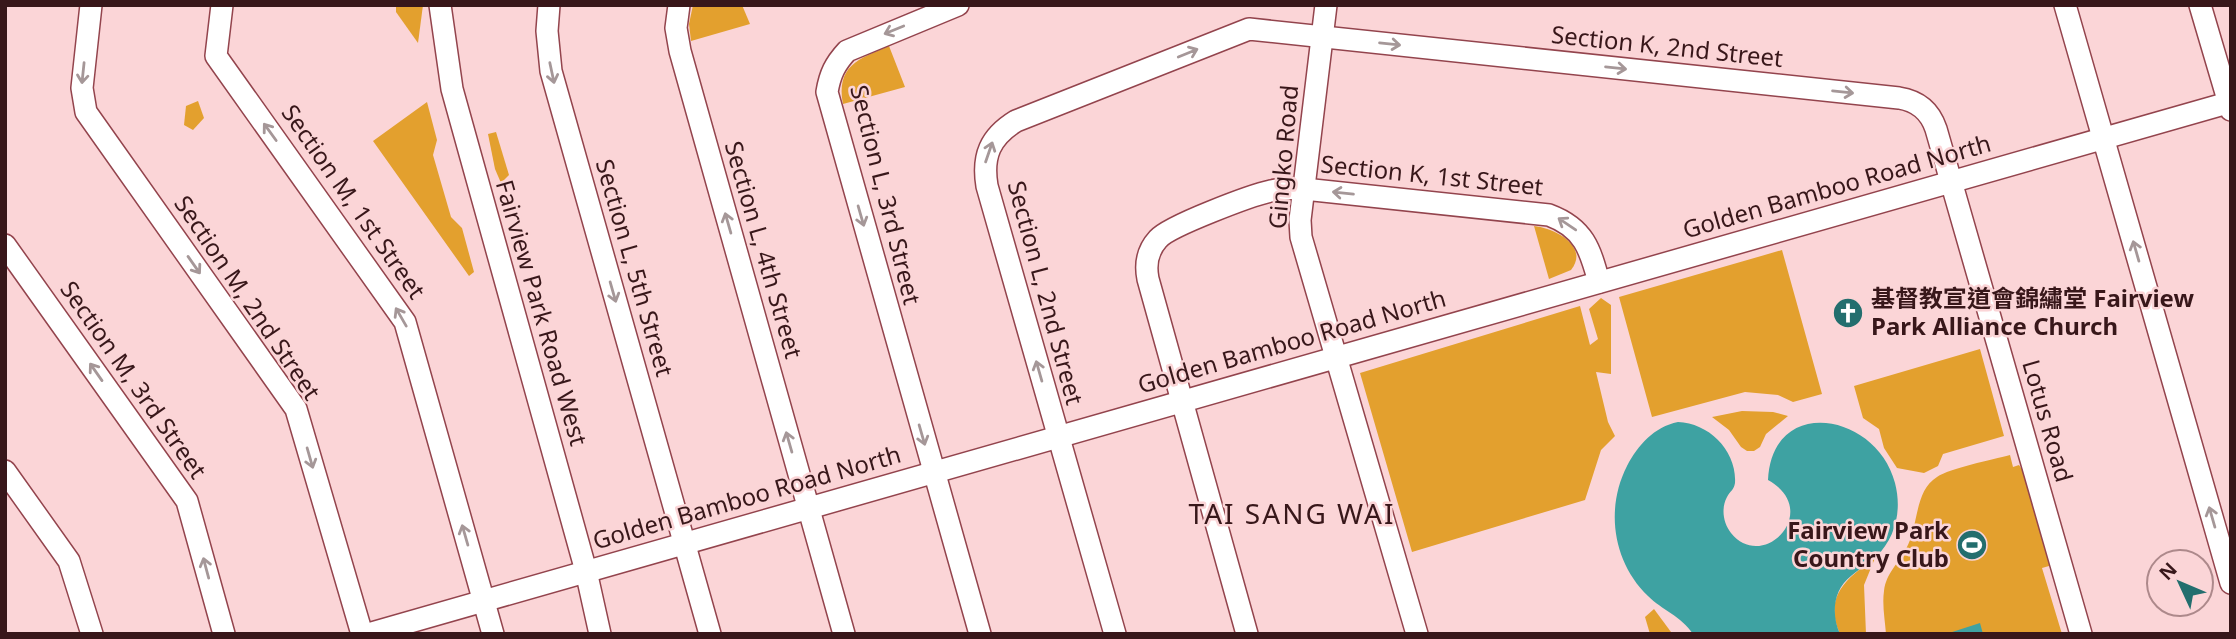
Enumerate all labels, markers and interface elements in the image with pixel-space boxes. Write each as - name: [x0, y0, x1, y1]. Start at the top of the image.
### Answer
- street label: Section K, 2nd Street: [1550, 17, 1785, 74]
- one-way arrow: [884, 25, 905, 38]
- one-way arrow: [1378, 38, 1401, 51]
- one-way arrow: [1177, 46, 1198, 59]
- one-way arrow: [77, 61, 90, 84]
- one-way arrow: [546, 61, 560, 84]
- one-way arrow: [1605, 62, 1627, 75]
- street label: Section L, 3rd Street: [843, 81, 930, 308]
- street label: Gingko Road: [1260, 83, 1305, 230]
- one-way arrow: [1831, 85, 1853, 98]
- street label: Section M, 1st Street: [275, 97, 434, 305]
- one-way arrow: [263, 122, 278, 141]
- street label: Golden Bamboo Road North: [1679, 126, 1995, 245]
- street label: Section L, 4th Street: [718, 137, 811, 362]
- one-way arrow: [984, 141, 996, 163]
- street label: Section K, 1st Street: [1319, 146, 1545, 203]
- street label: Section L, 5th Street: [589, 155, 682, 380]
- street label: Fairview Park Road West: [489, 176, 596, 450]
- street label: Section L, 2nd Street: [1001, 177, 1092, 409]
- one-way arrow: [1333, 186, 1355, 199]
- street label: Section M, 2nd Street: [168, 189, 329, 406]
- one-way arrow: [855, 205, 868, 227]
- one-way arrow: [721, 212, 734, 235]
- one-way arrow: [1558, 217, 1577, 232]
- one-way arrow: [2129, 241, 2142, 263]
- one-way arrow: [187, 255, 201, 274]
- street label: Section M, 3rd Street: [54, 274, 215, 485]
- one-way arrow: [607, 280, 620, 303]
- street label: Golden Bamboo Road North: [1134, 281, 1450, 400]
- place label: 基督教宣道會錦繡堂 Fairview Park Alliance Church: [1871, 281, 2194, 342]
- church icon: 基督教宣道會錦繡堂 Fairview Park Alliance Church: [1831, 296, 1865, 330]
- one-way arrow: [394, 308, 408, 328]
- street label: Lotus Road: [2015, 355, 2082, 486]
- one-way arrow: [1032, 360, 1045, 383]
- one-way arrow: [88, 363, 103, 382]
- one-way arrow: [917, 424, 930, 446]
- one-way arrow: [782, 431, 795, 453]
- street label: Golden Bamboo Road North: [589, 437, 905, 556]
- one-way arrow: [305, 447, 318, 469]
- district label: TAI SANG WAI: [1189, 494, 1395, 532]
- one-way arrow: [2205, 506, 2218, 529]
- place label: Fairview Park Country Club: [1787, 513, 1949, 574]
- one-way arrow: [458, 524, 471, 547]
- sports icon: Fairview Park Country Club: [1955, 528, 1989, 562]
- north arrow: [2145, 548, 2215, 618]
- one-way arrow: [198, 557, 211, 579]
- text: N: [2153, 557, 2182, 586]

